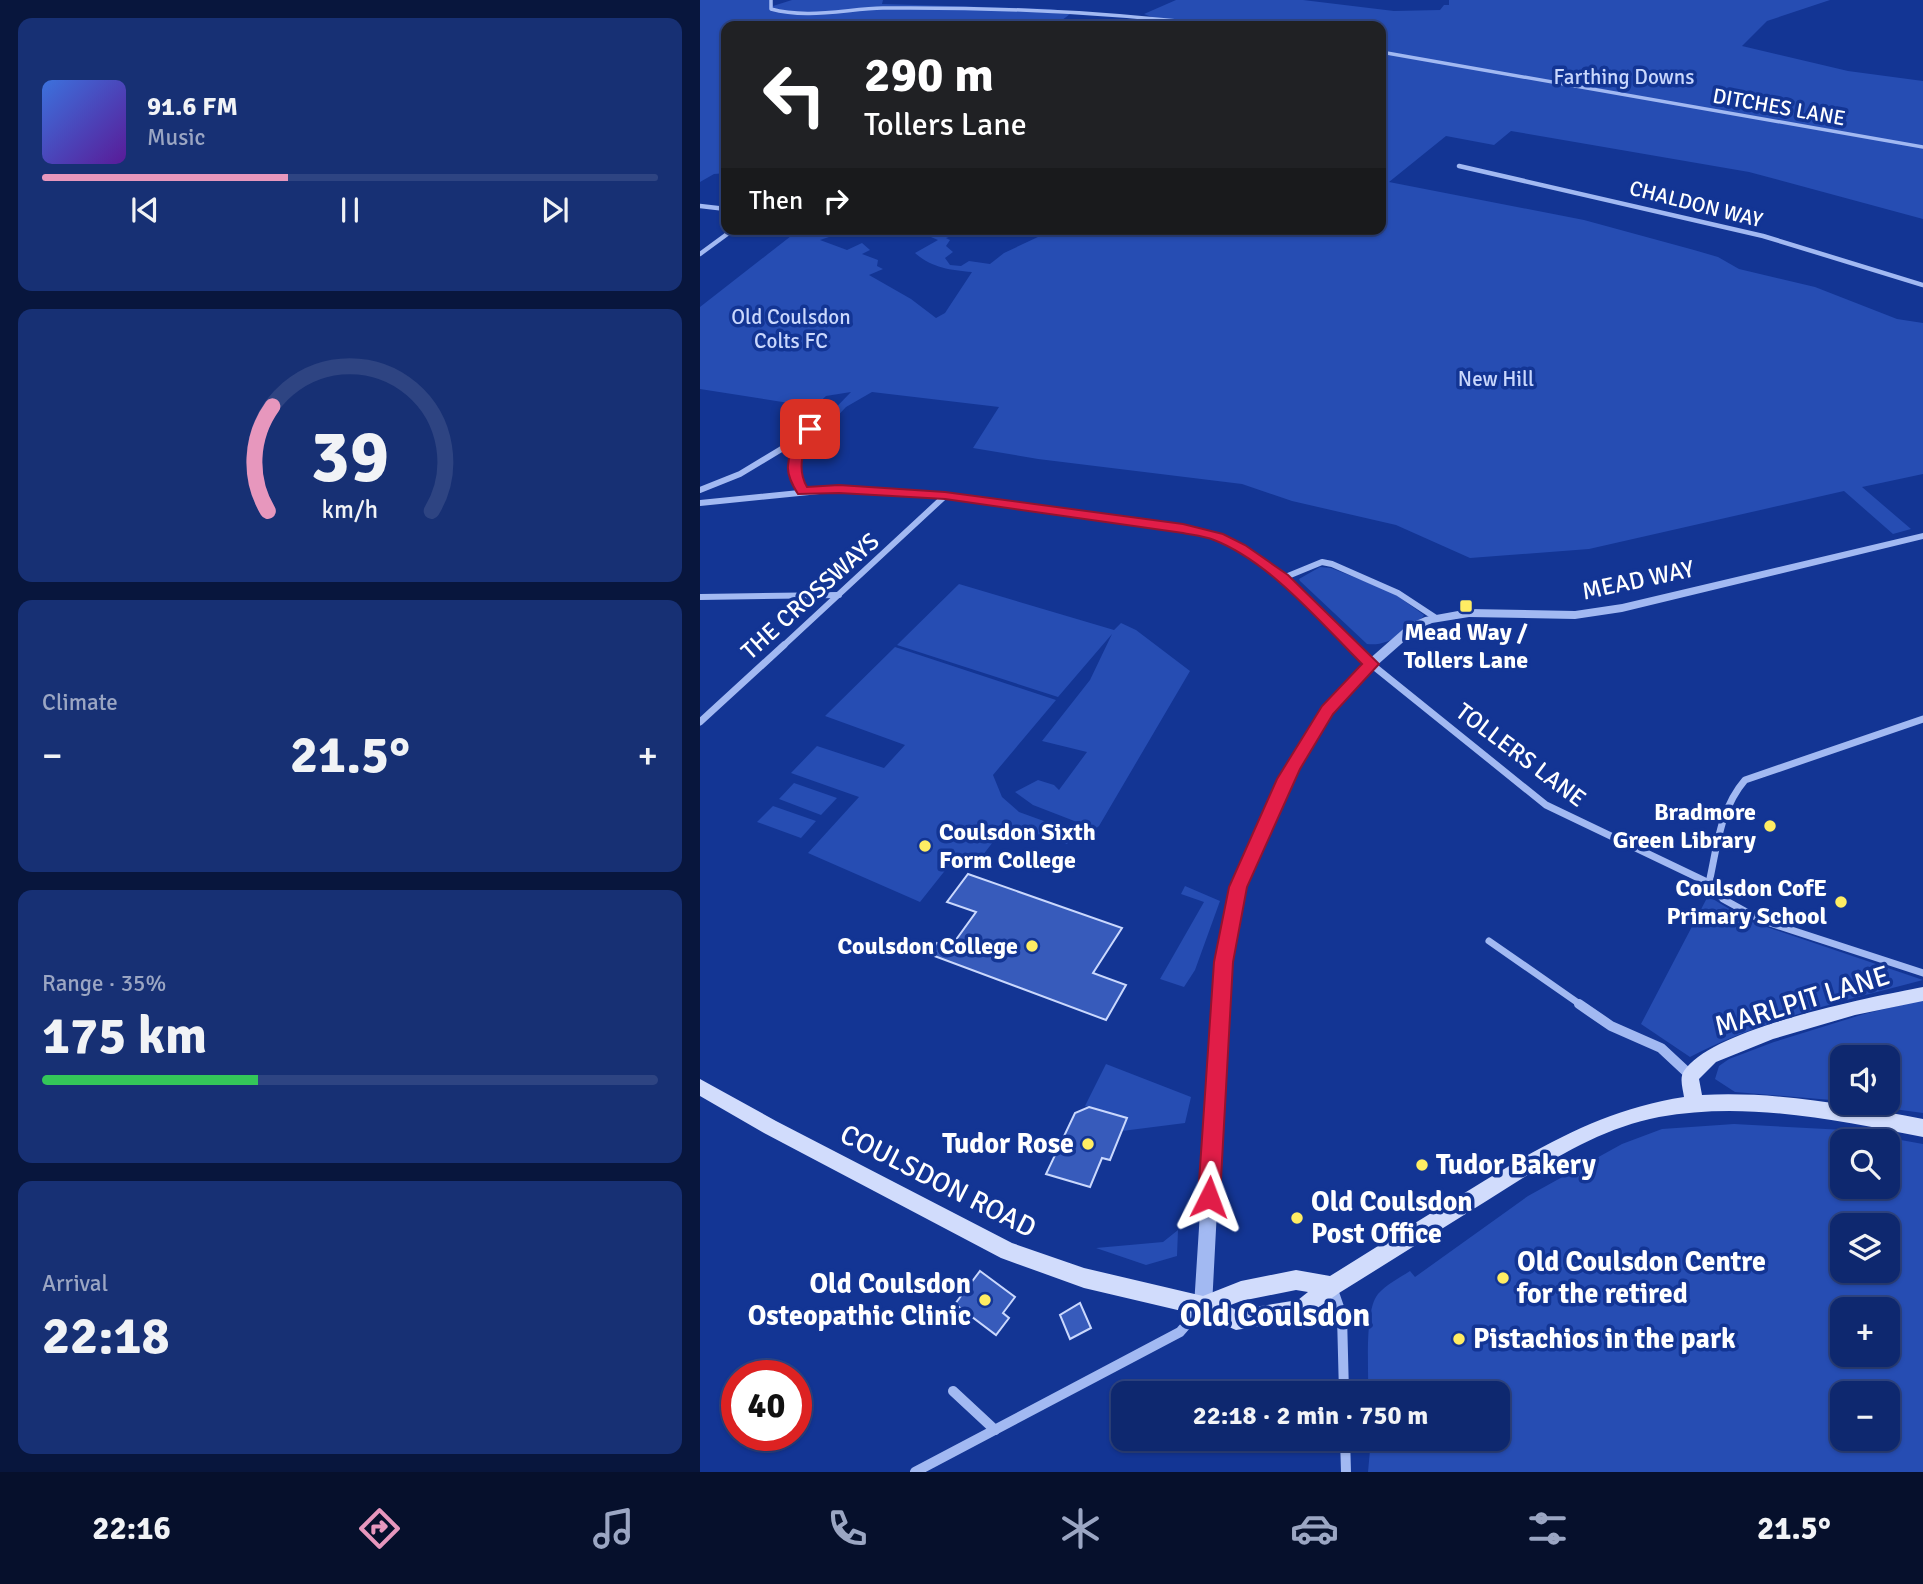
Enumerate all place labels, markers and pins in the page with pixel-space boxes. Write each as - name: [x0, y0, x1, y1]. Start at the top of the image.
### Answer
- pin: [780, 399, 840, 459]
- marker: Mead Way / Tollers Lane: [1458, 598, 1474, 614]
- place label: Mead Way / Tollers Lane: [1404, 617, 1528, 675]
- place label: Bradmore Green Library: [1613, 797, 1756, 855]
- place label: Coulsdon Sixth Form College: [939, 817, 1096, 875]
- marker: Bradmore Green Library: [1762, 818, 1778, 834]
- marker: Coulsdon Sixth Form College: [917, 838, 933, 854]
- place label: Coulsdon CofE Primary School: [1666, 873, 1827, 931]
- marker: Coulsdon CofE Primary School: [1833, 894, 1849, 910]
- place label: Coulsdon College: [838, 931, 1018, 961]
- marker: Coulsdon College: [1024, 938, 1040, 954]
- place label: Tudor Rose: [942, 1127, 1074, 1161]
- marker: Tudor Rose: [1080, 1136, 1096, 1152]
- place label: Tudor Bakery: [1436, 1148, 1596, 1182]
- marker: Tudor Bakery: [1414, 1157, 1430, 1173]
- place label: Old Coulsdon Post Office: [1311, 1185, 1473, 1251]
- marker: Old Coulsdon Post Office: [1289, 1210, 1305, 1226]
- place label: Old Coulsdon Centre for the retired: [1516, 1245, 1766, 1311]
- place label: Old Coulsdon Osteopathic Clinic: [748, 1267, 971, 1333]
- marker: Old Coulsdon Centre for the retired: [1495, 1270, 1511, 1286]
- marker: Old Coulsdon Osteopathic Clinic: [977, 1292, 993, 1308]
- place label: Pistachios in the park: [1473, 1322, 1736, 1356]
- marker: Pistachios in the park: [1451, 1331, 1467, 1347]

